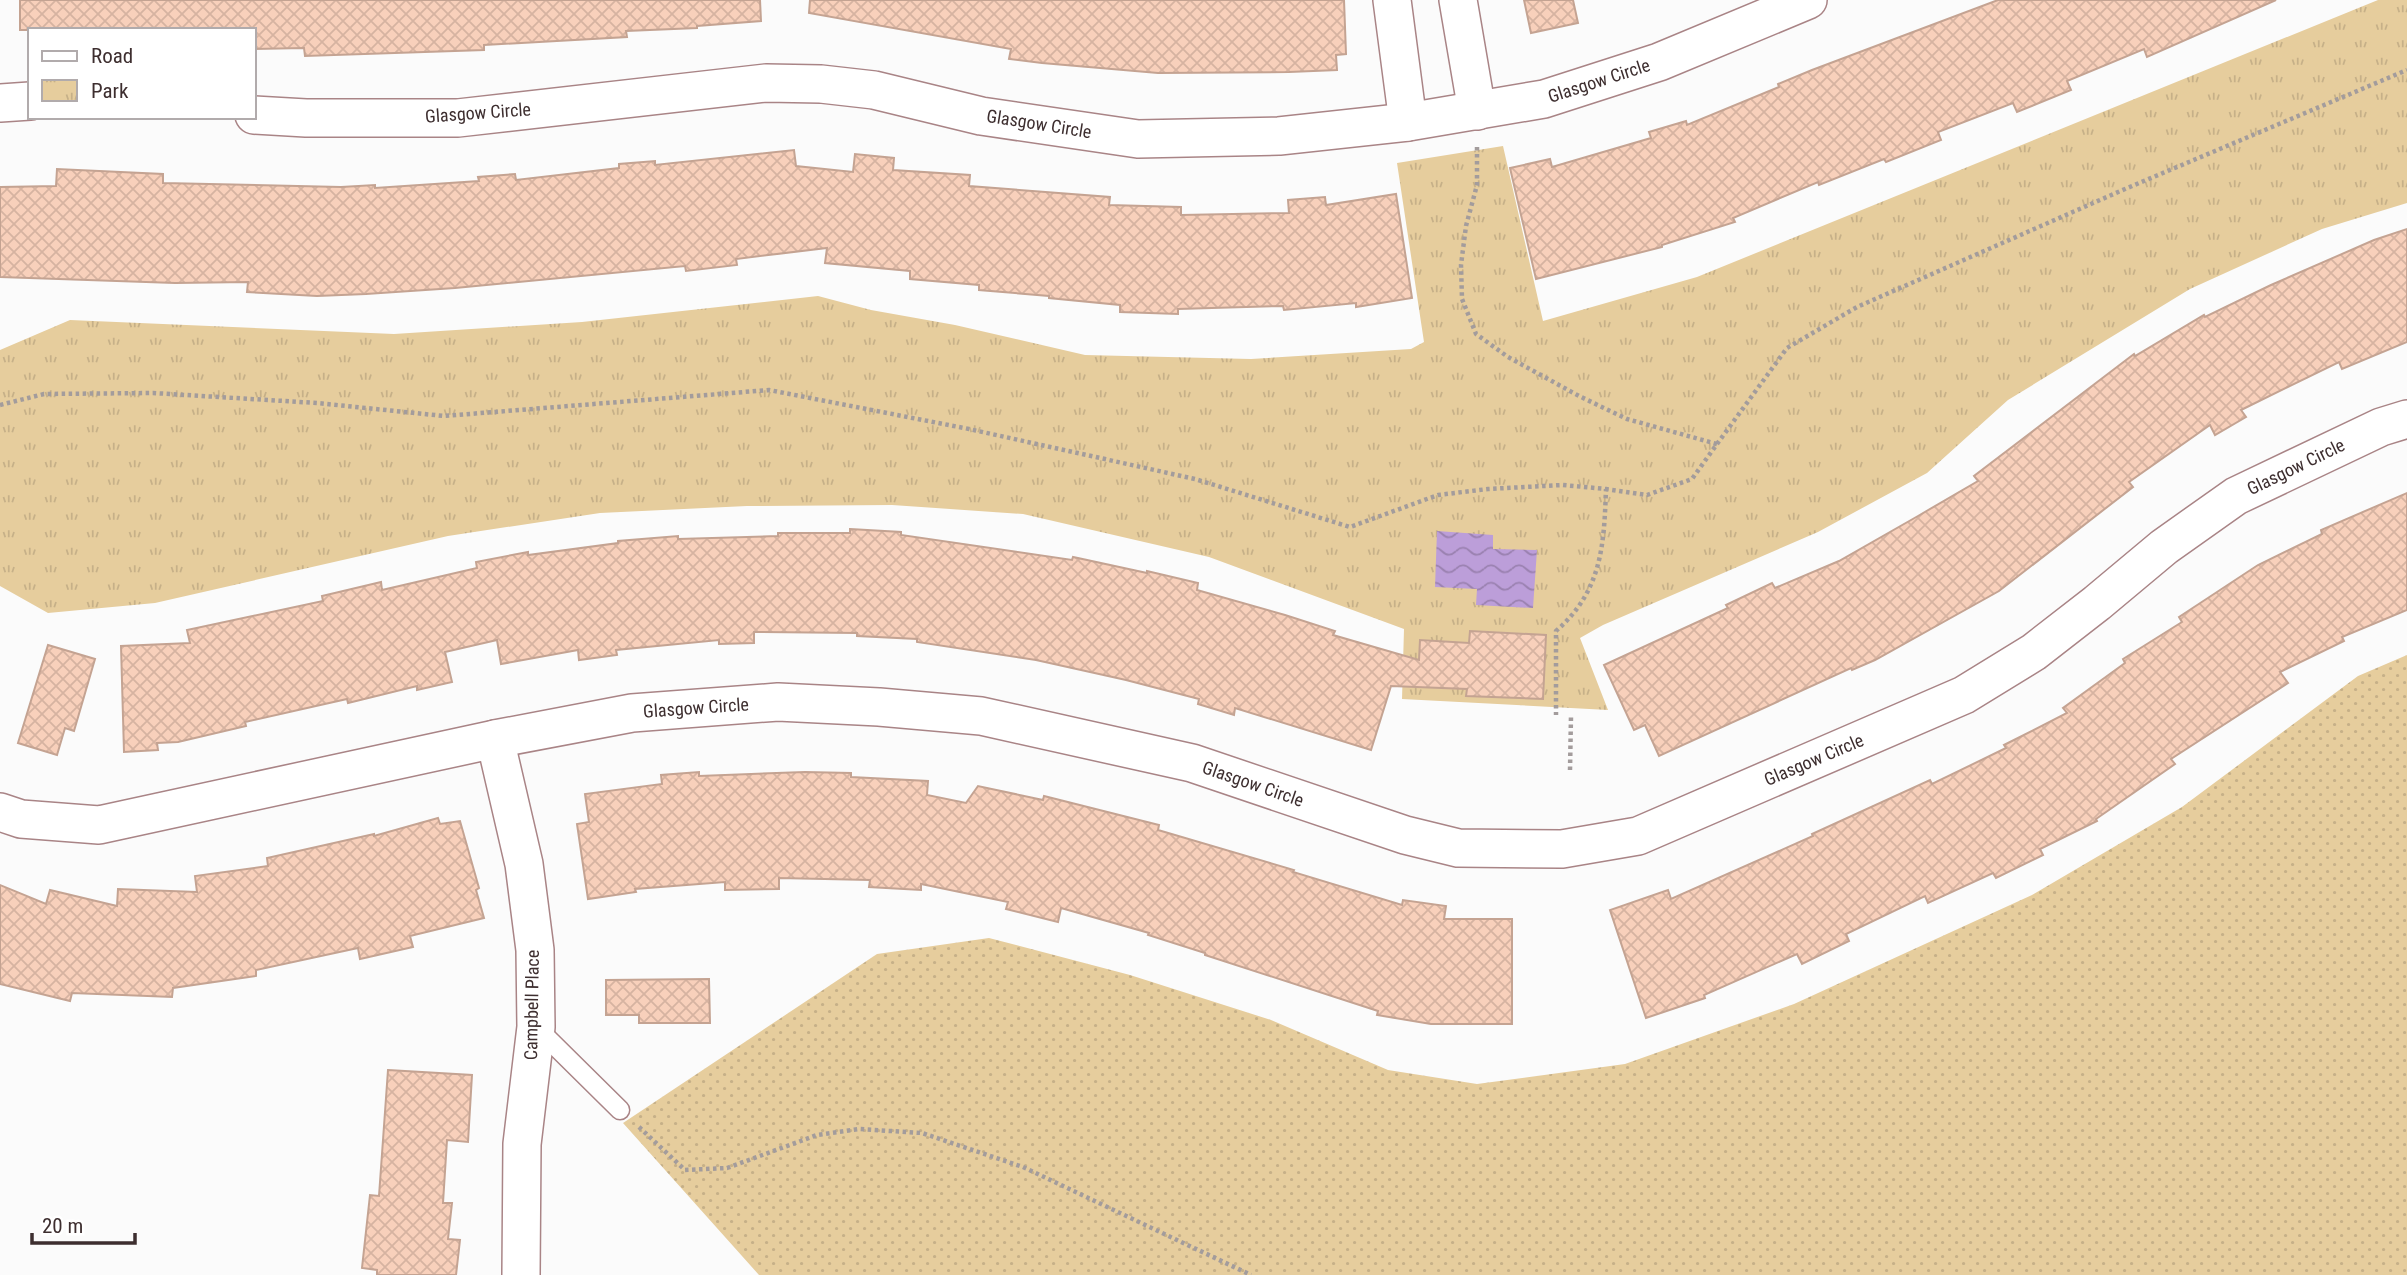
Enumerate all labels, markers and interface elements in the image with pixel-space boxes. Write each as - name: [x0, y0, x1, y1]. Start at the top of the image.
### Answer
- legend: [28, 28, 256, 119]
- text: Road: [91, 44, 133, 68]
- street label: Glasgow Circle: [1545, 54, 1652, 107]
- text: Park: [91, 79, 129, 103]
- street label: Glasgow Circle: [424, 98, 532, 127]
- street label: Glasgow Circle: [985, 105, 1093, 142]
- street label: Glasgow Circle: [2244, 434, 2348, 499]
- street label: Glasgow Circle: [642, 693, 750, 722]
- street label: Glasgow Circle: [1761, 729, 1867, 790]
- street label: Glasgow Circle: [1200, 756, 1307, 811]
- street label: Campbell Place: [520, 950, 543, 1060]
- scale bar: [32, 1202, 135, 1246]
- text: 20 m: [42, 1214, 83, 1238]

